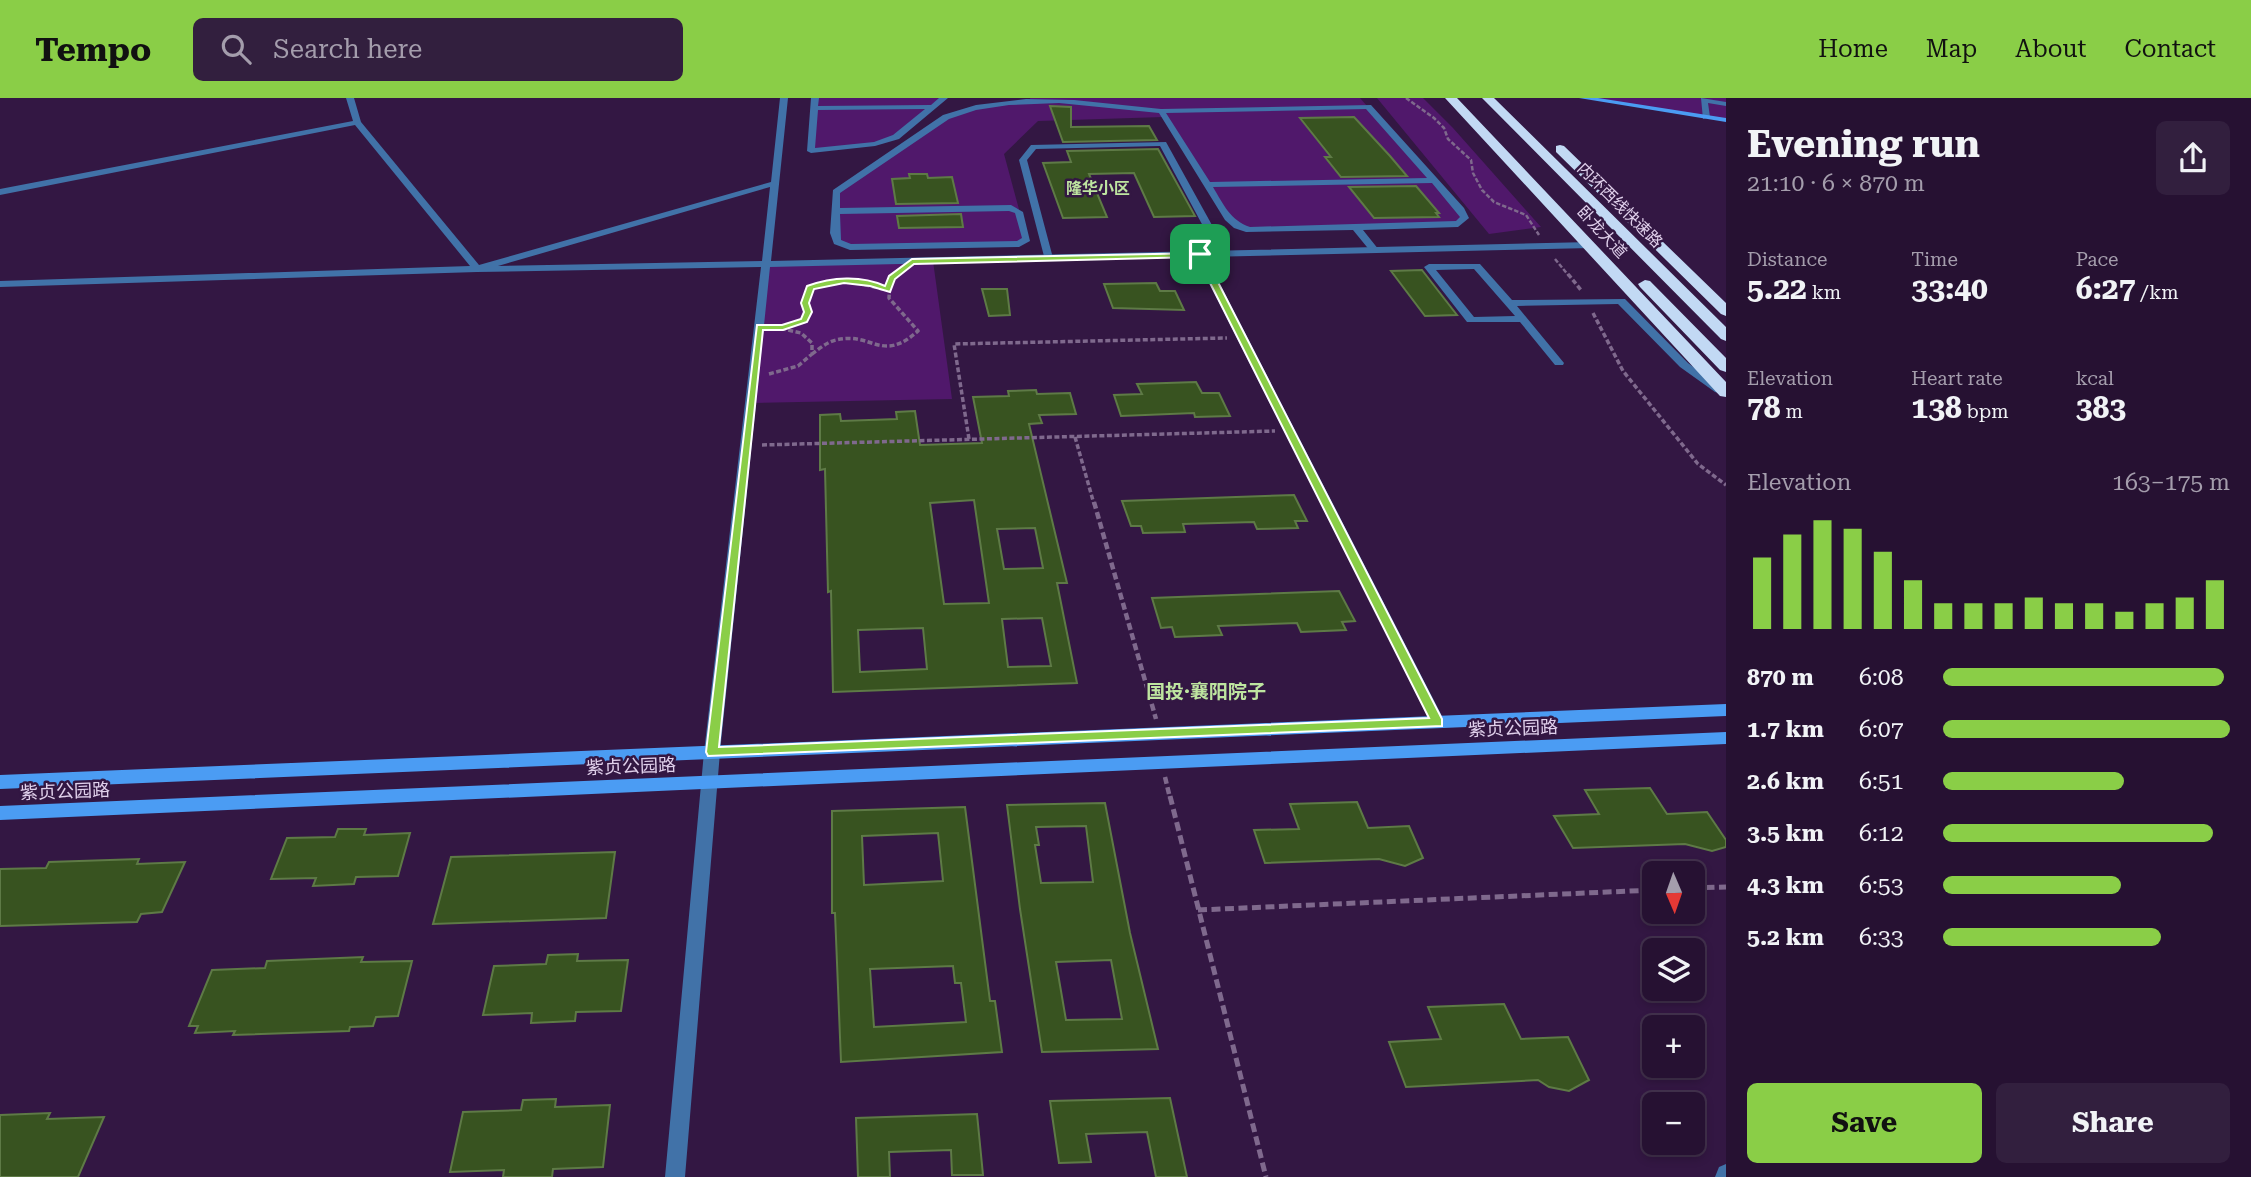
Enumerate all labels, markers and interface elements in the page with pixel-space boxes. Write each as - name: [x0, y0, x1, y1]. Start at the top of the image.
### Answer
- search box: [193, 18, 683, 81]
- text: Tempo: [35, 30, 151, 69]
- icon: search: [217, 30, 255, 68]
- text: Search here: [273, 34, 422, 64]
- text: Home: [1818, 35, 1888, 63]
- text: Map: [1926, 35, 1977, 63]
- text: About: [2015, 35, 2086, 63]
- text: Contact: [2124, 35, 2216, 63]
- button: share: [2156, 121, 2230, 195]
- text: Evening run: [1747, 122, 1980, 166]
- street label: 内环西线快速路: [1574, 159, 1666, 251]
- text: 21:10 · 6 × 870 m: [1747, 170, 1925, 197]
- district label: 隆华小区: [1066, 179, 1130, 198]
- street label: 卧龙大道: [1573, 202, 1631, 262]
- pin: [1170, 224, 1230, 284]
- icon: arrive: [1181, 235, 1219, 273]
- text: Distance: [1747, 248, 1827, 271]
- text: Time: [1911, 248, 1958, 271]
- text: Pace: [2076, 248, 2119, 271]
- text: 5.22: [1747, 271, 1807, 306]
- text: 33:40: [1911, 271, 1988, 306]
- text: 6:27: [2076, 271, 2135, 306]
- text: km: [1807, 281, 1841, 304]
- text: /km: [2135, 281, 2179, 304]
- text: Elevation: [1747, 367, 1833, 390]
- text: Heart rate: [1911, 367, 2003, 390]
- text: kcal: [2076, 367, 2114, 390]
- text: 78: [1747, 390, 1781, 425]
- text: 138: [1911, 390, 1962, 425]
- text: 383: [2076, 390, 2126, 425]
- text: m: [1781, 400, 1803, 423]
- text: bpm: [1962, 400, 2009, 423]
- text: Elevation: [1747, 469, 1851, 496]
- text: 163–175 m: [2112, 469, 2230, 496]
- text: 870 m: [1747, 664, 1814, 691]
- text: 6:08: [1859, 664, 1904, 691]
- district label: 国投·襄阳院子: [1146, 680, 1266, 703]
- street label: 紫贞公园路: [1468, 716, 1558, 740]
- text: 1.7 km: [1747, 716, 1824, 743]
- text: 6:07: [1859, 716, 1904, 743]
- street label: 紫贞公园路: [586, 754, 676, 778]
- text: 2.6 km: [1747, 768, 1824, 795]
- text: 6:51: [1859, 768, 1904, 795]
- street label: 紫贞公园路: [20, 779, 110, 803]
- text: 3.5 km: [1747, 820, 1824, 847]
- text: 6:12: [1859, 820, 1904, 847]
- north arrow: [1642, 861, 1704, 924]
- map controls: [1642, 861, 1705, 1155]
- text: 4.3 km: [1747, 872, 1824, 899]
- text: 6:53: [1859, 872, 1904, 899]
- text: 5.2 km: [1747, 924, 1824, 951]
- text: 6:33: [1859, 924, 1904, 951]
- button: layers: [1642, 938, 1705, 1001]
- button: +: [1642, 1015, 1705, 1078]
- button: Save: [1747, 1083, 1982, 1163]
- button: Share: [1996, 1083, 2230, 1163]
- button: −: [1642, 1092, 1705, 1155]

